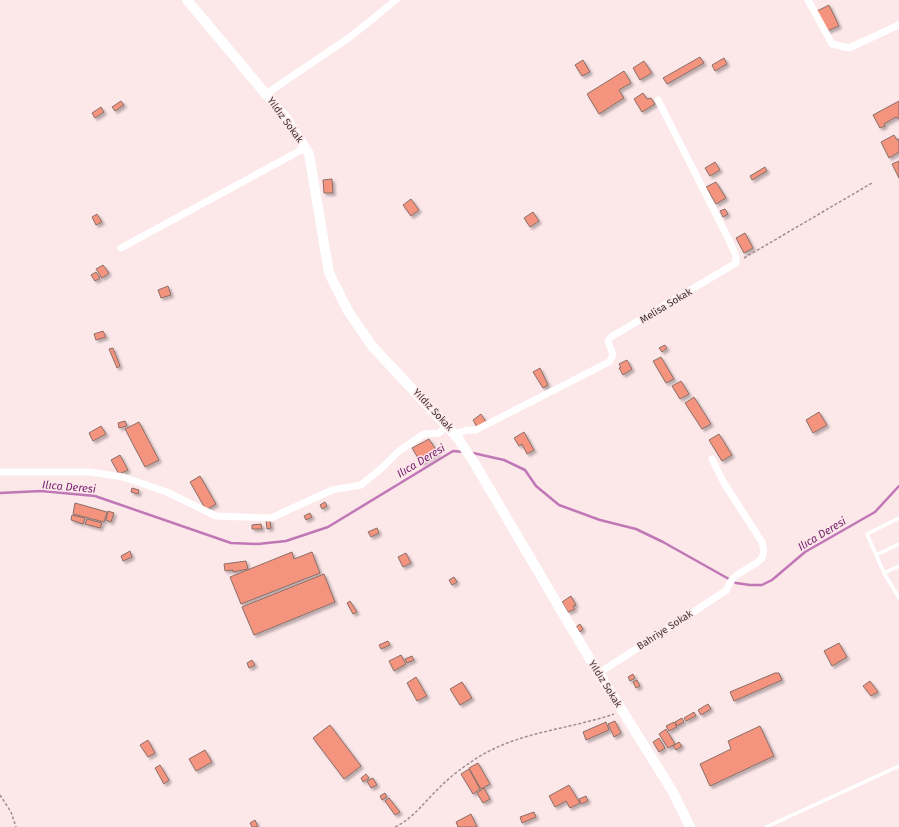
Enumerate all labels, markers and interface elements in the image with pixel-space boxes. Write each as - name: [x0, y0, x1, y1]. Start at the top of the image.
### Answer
- street label: Yıldız Sokak: [264, 95, 306, 146]
- street label: Melisa Sokak: [638, 285, 695, 326]
- street label: Yıldız Sokak: [410, 386, 456, 434]
- water label: Ilıca Deresi: [395, 442, 447, 480]
- water label: Ilıca Deresi: [42, 478, 96, 496]
- water label: Ilıca Deresi: [796, 515, 848, 553]
- street label: Bahriye Sokak: [635, 607, 696, 652]
- street label: Yıldız Sokak: [586, 658, 625, 711]

